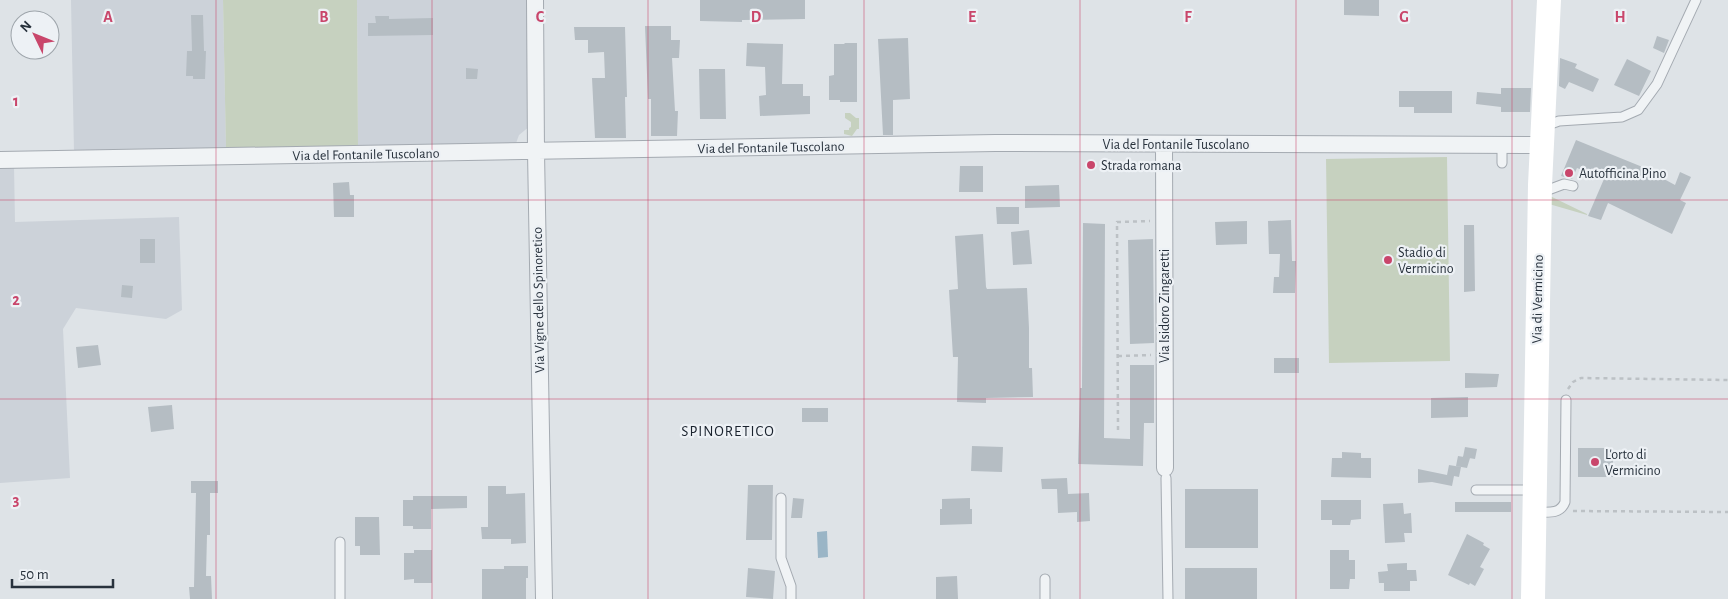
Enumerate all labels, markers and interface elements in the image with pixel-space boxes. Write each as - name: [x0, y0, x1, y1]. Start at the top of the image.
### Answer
- text: A: [103, 9, 113, 25]
- text: B: [319, 9, 329, 25]
- text: C: [536, 9, 545, 25]
- text: D: [751, 9, 762, 25]
- text: E: [968, 9, 976, 25]
- text: F: [1184, 9, 1192, 25]
- text: G: [1399, 9, 1409, 25]
- text: H: [1614, 9, 1626, 25]
- north arrow: [10, 10, 60, 60]
- text: N: [18, 18, 35, 35]
- text: 1: [13, 93, 19, 109]
- street label: Via del Fontanile Tuscolano: [1103, 138, 1250, 152]
- street label: Via del Fontanile Tuscolano: [697, 140, 845, 156]
- street label: Via del Fontanile Tuscolano: [292, 147, 440, 163]
- marker: Strada romana: [1085, 159, 1097, 171]
- place label: Strada romana: [1101, 159, 1182, 173]
- marker: Autofficina Pino: [1563, 167, 1575, 179]
- place label: Autofficina Pino: [1579, 167, 1666, 181]
- street label: Via Vigne dello Spinoretico: [531, 227, 547, 373]
- place label: Stadio di Vermicino: [1398, 246, 1454, 276]
- street label: Via Isidoro Zingaretti: [1158, 249, 1172, 363]
- marker: Stadio di Vermicino: [1382, 254, 1394, 266]
- street label: Via di Vermicino: [1530, 254, 1546, 344]
- text: 2: [12, 292, 20, 308]
- district label: SPINORETICO: [681, 424, 775, 439]
- place label: L'orto di Vermicino: [1605, 448, 1661, 478]
- marker: L'orto di Vermicino: [1589, 456, 1601, 468]
- text: 3: [13, 492, 20, 508]
- scale bar: [12, 556, 114, 588]
- text: 50 m: [20, 567, 49, 582]

